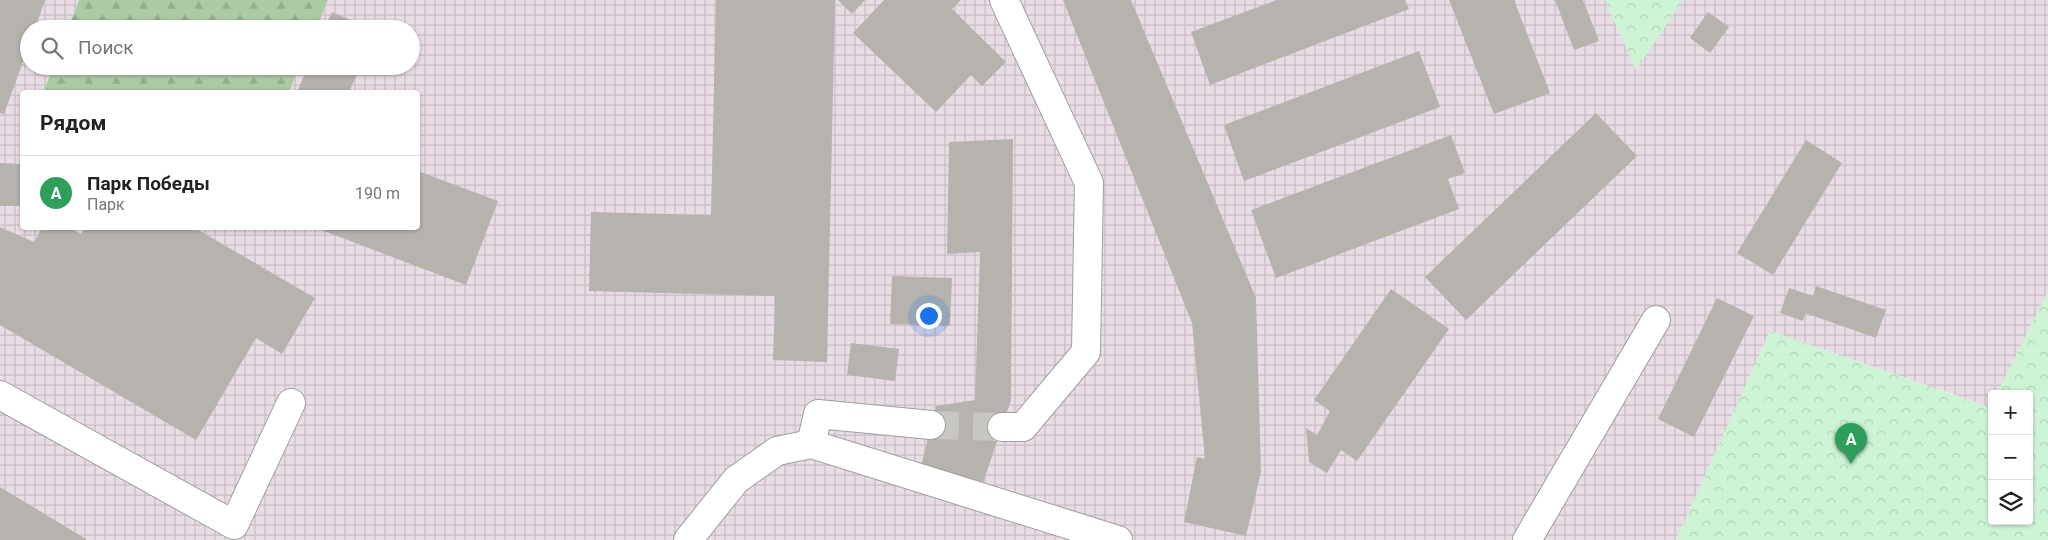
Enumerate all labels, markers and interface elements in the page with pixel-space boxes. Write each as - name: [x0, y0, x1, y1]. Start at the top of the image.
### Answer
- search box: [20, 20, 420, 75]
- icon: search: [38, 34, 66, 62]
- text: Поиск: [78, 36, 134, 59]
- text: Рядом: [40, 111, 106, 135]
- text: Парк Победы: [87, 172, 210, 195]
- text: A: [51, 184, 61, 203]
- text: 190 m: [355, 184, 400, 203]
- text: Парк: [87, 195, 125, 214]
- your location: [916, 303, 942, 329]
- map controls: [1988, 390, 2033, 525]
- button: +: [1988, 390, 2033, 435]
- pin: A: [1835, 423, 1867, 464]
- button: −: [1988, 435, 2033, 480]
- button: layers: [1988, 480, 2033, 525]

